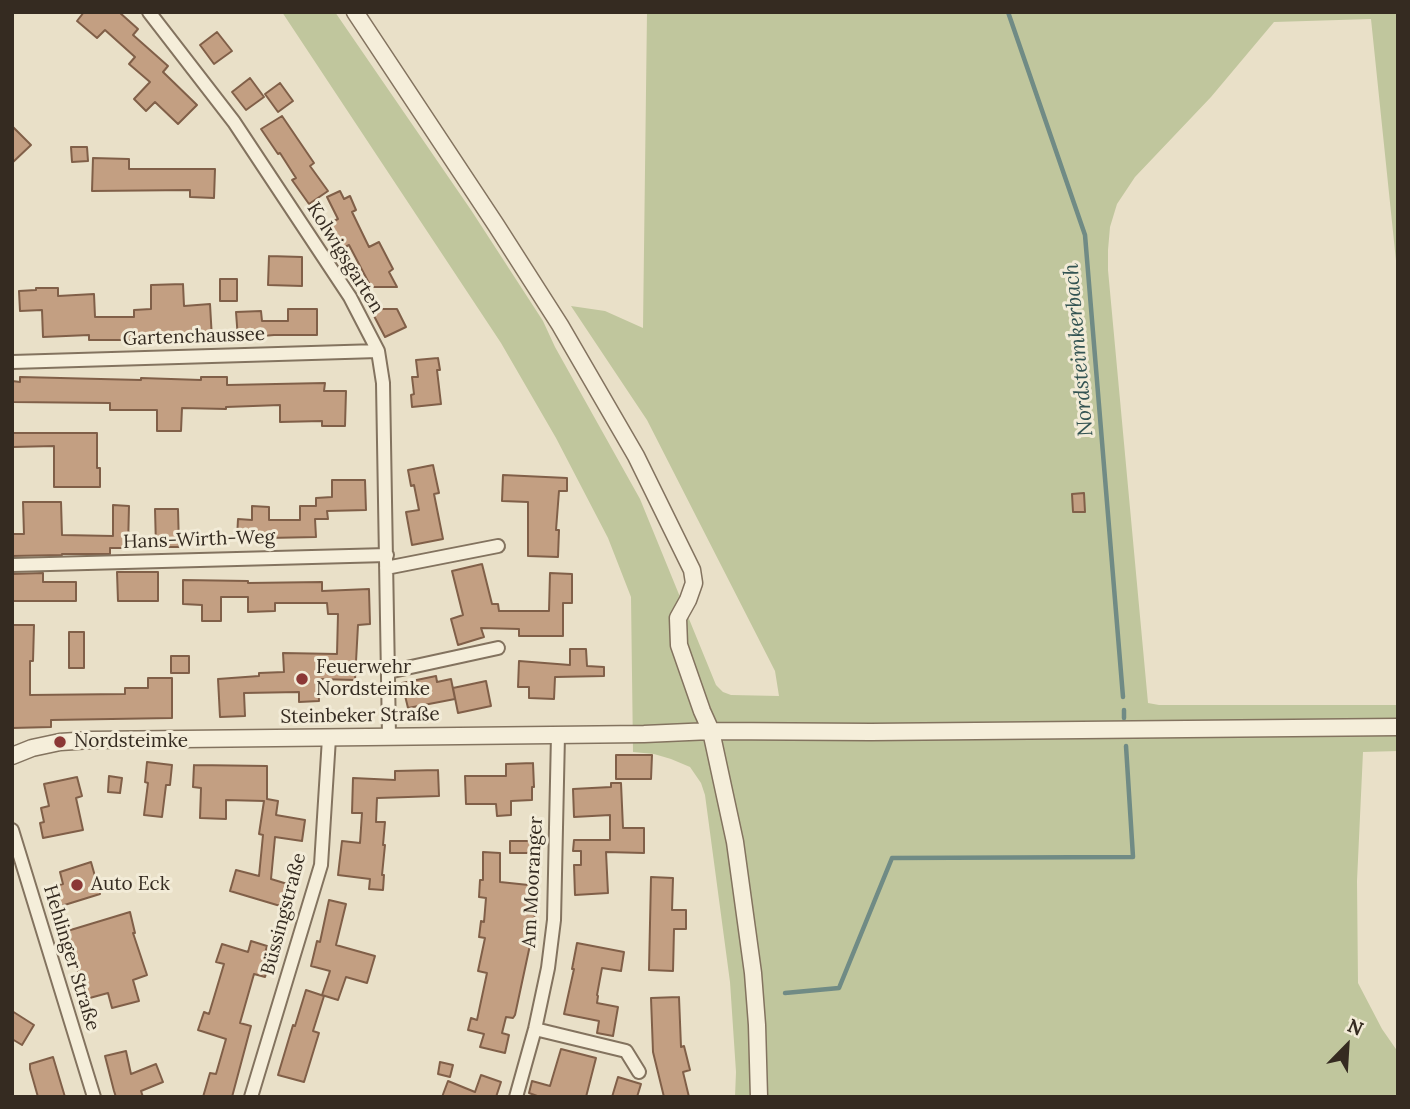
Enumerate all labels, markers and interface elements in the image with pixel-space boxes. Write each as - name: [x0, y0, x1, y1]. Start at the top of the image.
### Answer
- street label: Kolwigsgarten: [302, 198, 388, 318]
- water label: Nordsteimkerbach: [1059, 262, 1099, 438]
- street label: Gartenchaussee: [122, 323, 266, 351]
- street label: Hans-Wirth-Weg: [123, 526, 275, 554]
- place label: Feuerwehr Nordsteimke: [316, 657, 430, 701]
- marker: Feuerwehr Nordsteimke: [294, 671, 310, 687]
- street label: Steinbeker Straße: [280, 703, 440, 729]
- place label: Nordsteimke: [74, 731, 188, 753]
- marker: Nordsteimke: [52, 734, 68, 750]
- street label: Am Mooranger: [518, 816, 548, 948]
- street label: Büssingstraße: [257, 851, 311, 977]
- place label: Auto Eck: [91, 874, 170, 896]
- marker: Auto Eck: [69, 877, 85, 893]
- street label: Hehlinger Straße: [38, 882, 104, 1034]
- north arrow: [1312, 1011, 1382, 1081]
- text: N: [1344, 1013, 1367, 1041]

